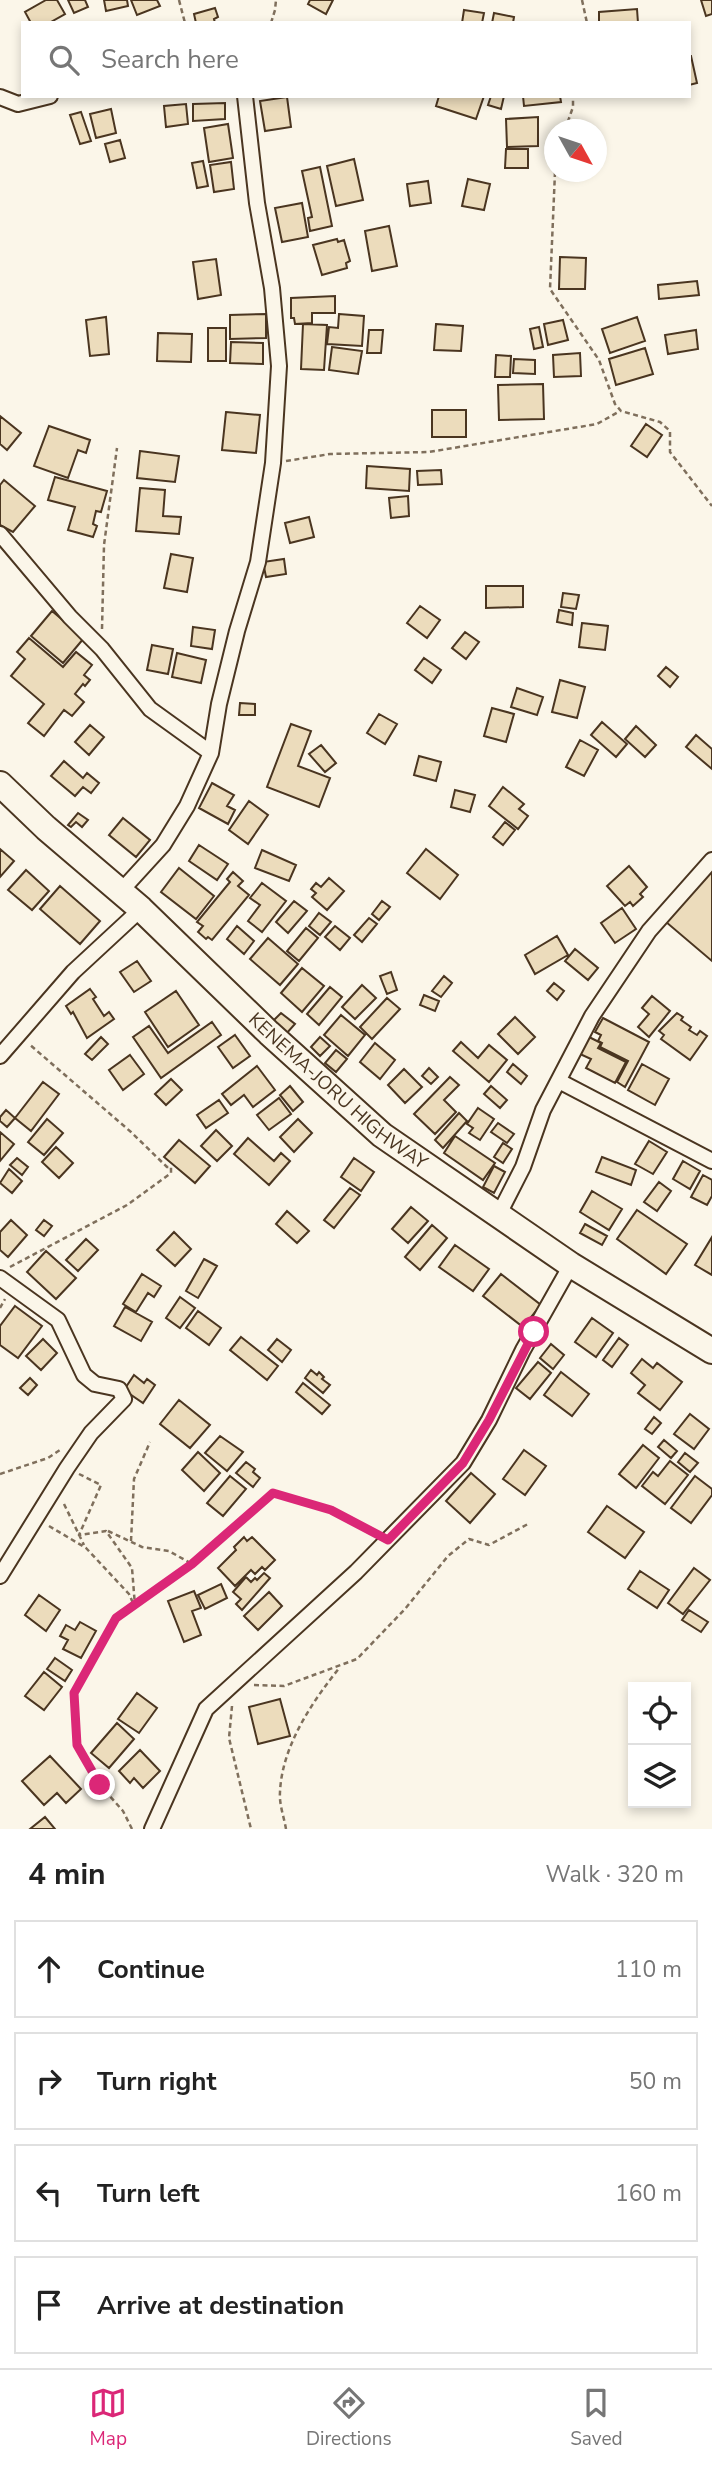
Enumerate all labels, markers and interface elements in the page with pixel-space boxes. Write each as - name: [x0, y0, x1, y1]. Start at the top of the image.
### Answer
- search box: [21, 21, 691, 98]
- icon: search: [45, 41, 83, 79]
- text: Search here: [101, 42, 239, 77]
- north arrow: [544, 119, 607, 182]
- street label: KENEMA-JORU HIGHWAY: [243, 1007, 433, 1176]
- route start: [518, 1316, 549, 1347]
- map controls: [628, 1682, 691, 1808]
- button: locate: [628, 1682, 691, 1745]
- button: layers: [628, 1745, 691, 1808]
- route end: [84, 1769, 115, 1800]
- text: 4 min: [28, 1854, 106, 1895]
- text: Walk · 320 m: [545, 1859, 684, 1890]
- icon: ahead: [30, 1950, 68, 1988]
- text: Continue: [97, 1952, 205, 1987]
- text: 110 m: [615, 1954, 682, 1985]
- icon: right: [30, 2062, 68, 2100]
- text: Turn right: [97, 2064, 216, 2099]
- text: 50 m: [629, 2066, 682, 2097]
- icon: left: [30, 2174, 68, 2212]
- text: Turn left: [97, 2176, 200, 2211]
- text: 160 m: [615, 2178, 682, 2209]
- icon: arrive: [30, 2286, 68, 2324]
- text: Arrive at destination: [97, 2288, 344, 2323]
- tab: Map: [89, 2384, 127, 2452]
- tab: Directions: [306, 2384, 392, 2452]
- tab: Saved: [570, 2384, 623, 2452]

